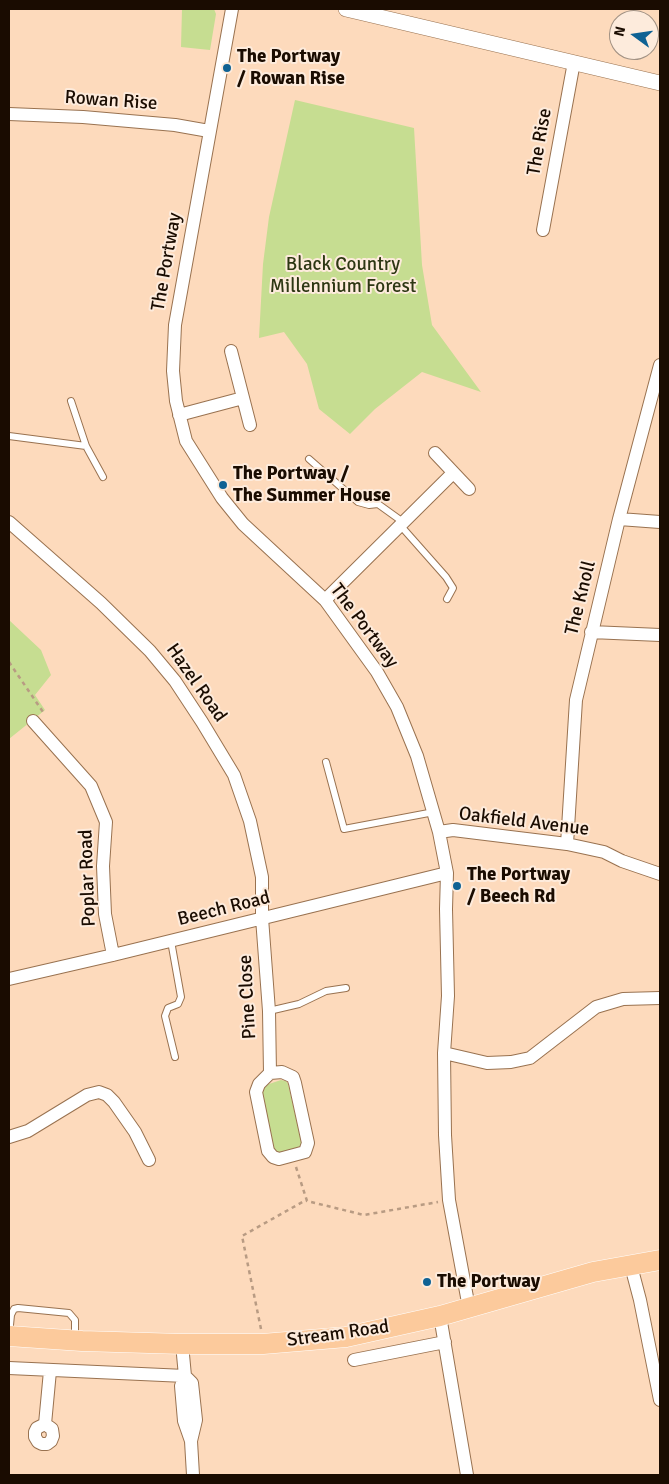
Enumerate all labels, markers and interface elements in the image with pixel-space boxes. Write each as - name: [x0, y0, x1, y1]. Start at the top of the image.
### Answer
- north arrow: [609, 10, 659, 60]
- text: N: [611, 25, 629, 38]
- place label: The Portway / Rowan Rise: [237, 46, 345, 90]
- marker: The Portway / Rowan Rise: [221, 62, 233, 74]
- street label: Rowan Rise: [64, 86, 158, 116]
- street label: The Rise: [523, 107, 557, 177]
- street label: The Portway: [147, 211, 187, 313]
- park label: Black Country Millennium Forest: [270, 254, 416, 298]
- place label: The Portway / The Summer House: [233, 463, 391, 507]
- marker: The Portway / The Summer House: [217, 479, 229, 491]
- street label: The Knoll: [561, 558, 601, 638]
- street label: The Portway: [325, 579, 403, 673]
- street label: Hazel Road: [161, 639, 231, 727]
- street label: Oakfield Avenue: [458, 803, 590, 841]
- street label: Poplar Road: [75, 829, 101, 927]
- place label: The Portway / Beech Rd: [467, 864, 570, 908]
- marker: The Portway / Beech Rd: [451, 880, 463, 892]
- street label: Beech Road: [175, 886, 273, 932]
- street label: Pine Close: [234, 954, 262, 1040]
- place label: The Portway: [437, 1271, 540, 1293]
- marker: The Portway: [421, 1276, 433, 1288]
- street label: Stream Road: [285, 1316, 391, 1352]

